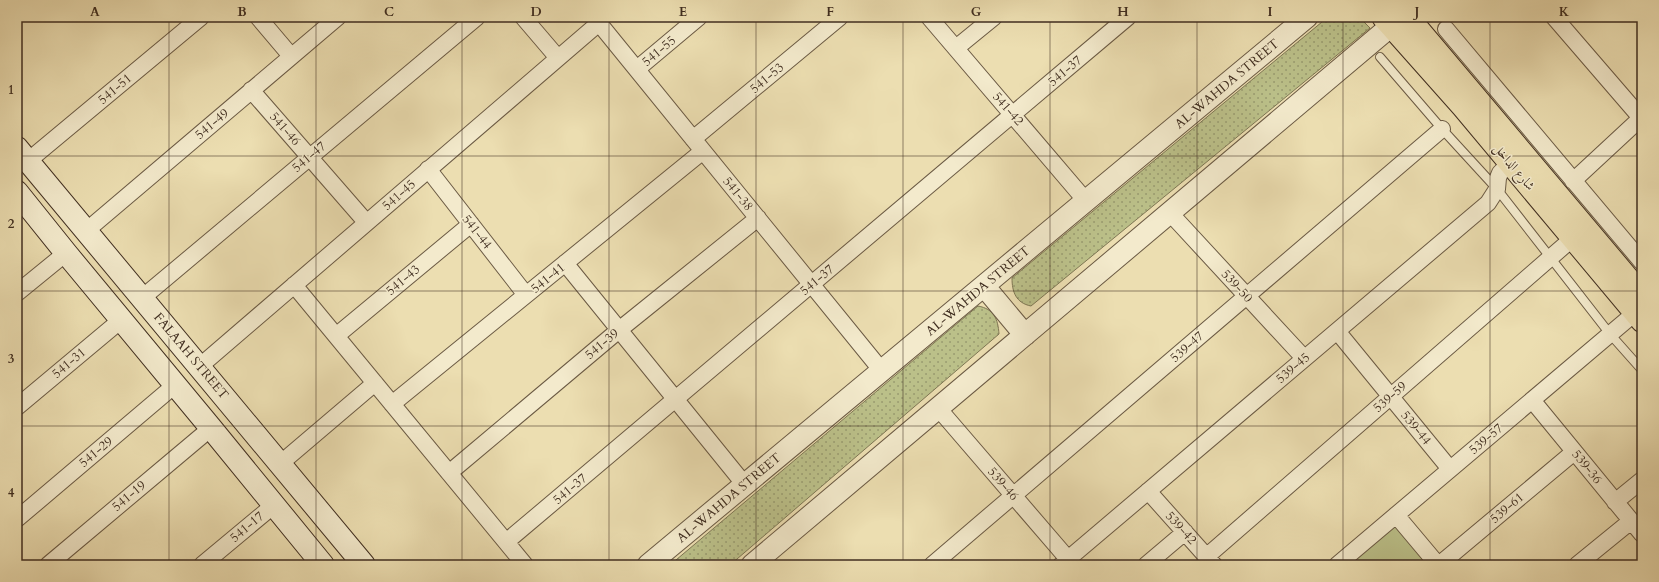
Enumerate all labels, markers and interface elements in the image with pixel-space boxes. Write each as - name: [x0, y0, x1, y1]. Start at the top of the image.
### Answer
- text: A: [90, 3, 100, 21]
- text: B: [237, 3, 247, 21]
- text: C: [384, 3, 394, 21]
- text: D: [530, 3, 542, 21]
- text: E: [679, 3, 687, 21]
- text: F: [826, 3, 834, 21]
- text: G: [971, 3, 982, 21]
- text: H: [1117, 3, 1129, 21]
- text: I: [1267, 3, 1273, 21]
- text: J: [1413, 3, 1420, 21]
- text: K: [1559, 3, 1570, 21]
- street label: 541-55: [638, 32, 680, 70]
- street label: AL-WAHDA STREET: [1171, 35, 1283, 133]
- street label: 541-37: [1044, 51, 1086, 90]
- street label: 541-53: [746, 59, 788, 97]
- street label: 541-51: [94, 70, 136, 108]
- text: 1: [8, 81, 14, 99]
- street label: 541-42: [988, 88, 1028, 130]
- street label: 541-49: [191, 104, 233, 143]
- street label: 541-46: [265, 108, 305, 150]
- street label: 541-47: [288, 137, 330, 176]
- street label: شارع الداخل: [1488, 140, 1539, 196]
- street label: 541-38: [719, 173, 757, 215]
- street label: 541-45: [378, 175, 420, 215]
- street label: 541-44: [458, 211, 496, 253]
- text: 2: [8, 215, 15, 233]
- street label: AL-WAHDA STREET: [922, 242, 1034, 340]
- street label: 541-41: [527, 259, 569, 297]
- street label: 541-37: [796, 260, 838, 299]
- street label: 541-43: [382, 261, 424, 299]
- street label: 539-50: [1217, 266, 1257, 307]
- street label: FALAAH STREET: [149, 309, 233, 404]
- street label: 541-39: [581, 324, 623, 363]
- street label: 539-47: [1166, 327, 1208, 367]
- street label: 541-31: [48, 344, 90, 382]
- street label: 539-45: [1272, 349, 1314, 387]
- text: 3: [8, 350, 15, 368]
- street label: 539-59: [1369, 377, 1411, 417]
- street label: 539-44: [1397, 407, 1436, 449]
- street label: 539-57: [1465, 419, 1507, 458]
- street label: 541-29: [75, 432, 117, 471]
- street label: 539-36: [1568, 446, 1607, 488]
- street label: AL-WAHDA STREET: [673, 449, 785, 547]
- street label: 539-46: [983, 463, 1023, 505]
- street label: 541-37: [549, 469, 591, 508]
- street label: 541-19: [108, 476, 150, 515]
- text: 4: [8, 484, 15, 502]
- street label: 539-61: [1486, 489, 1528, 527]
- street label: 541-17: [226, 507, 268, 546]
- street label: 539-42: [1161, 507, 1201, 549]

